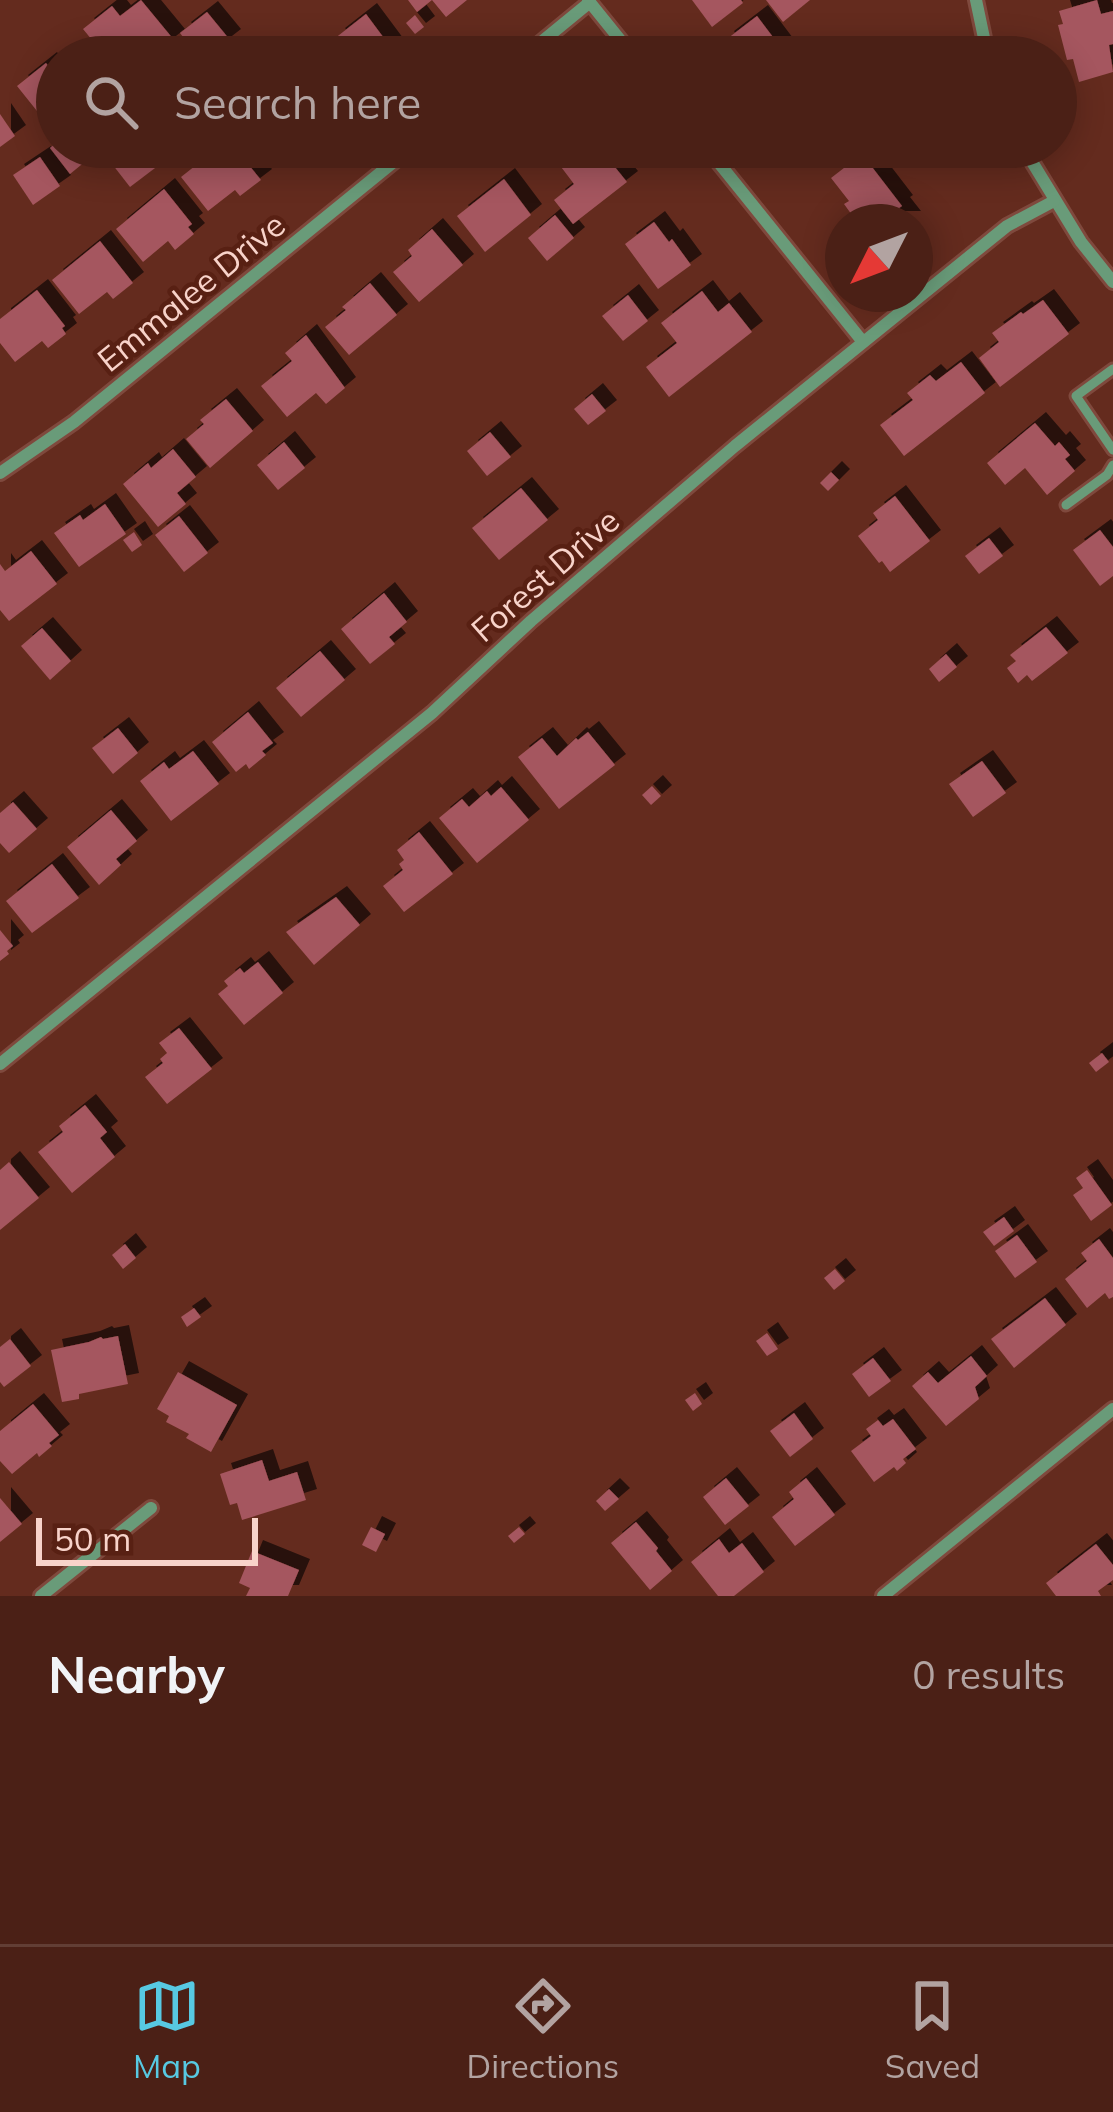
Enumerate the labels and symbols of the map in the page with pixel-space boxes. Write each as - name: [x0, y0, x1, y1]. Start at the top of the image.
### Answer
- street label: Emmalee Drive: [89, 204, 293, 380]
- north arrow: [825, 204, 933, 312]
- street label: Forest Drive: [462, 499, 627, 650]
- scale bar: [36, 1512, 258, 1565]

